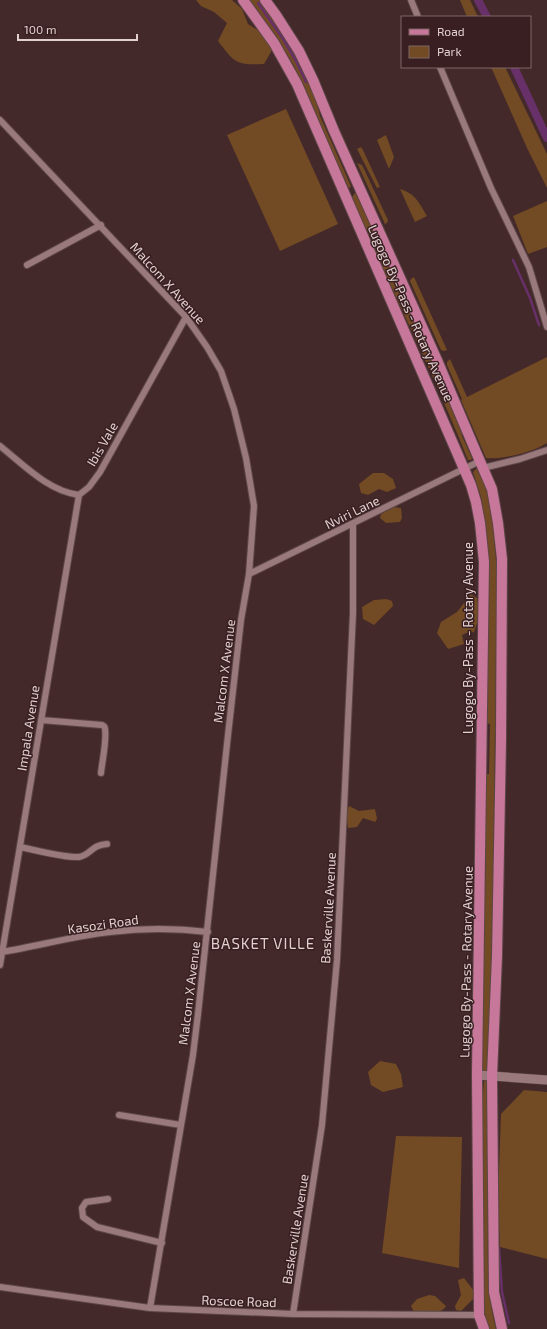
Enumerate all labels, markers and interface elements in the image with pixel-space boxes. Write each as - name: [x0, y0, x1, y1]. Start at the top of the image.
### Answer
- scale bar: [18, 16, 137, 42]
- legend: [401, 16, 531, 68]
- text: 100 m: [24, 22, 56, 36]
- text: Road: [437, 24, 465, 38]
- text: Park: [437, 44, 462, 58]
- street label: Lugogo By-Pass - Rotary Avenue: [365, 222, 457, 404]
- street label: Malcom X Avenue: [127, 239, 209, 327]
- street label: Ibis Vale: [83, 419, 121, 469]
- street label: Nviri Lane: [322, 492, 382, 532]
- street label: Lugogo By-Pass - Rotary Avenue: [460, 542, 476, 734]
- street label: Malcom X Avenue: [210, 618, 238, 724]
- street label: Impala Avenue: [13, 684, 43, 772]
- street label: Baskerville Avenue: [317, 852, 339, 964]
- street label: Lugogo By-Pass - Rotary Avenue: [456, 866, 476, 1058]
- street label: Kasozi Road: [66, 911, 140, 937]
- district label: BASKET VILLE: [211, 934, 315, 952]
- street label: Malcom X Avenue: [175, 940, 203, 1046]
- street label: Baskerville Avenue: [278, 1173, 312, 1285]
- street label: Roscoe Road: [201, 1292, 277, 1310]

